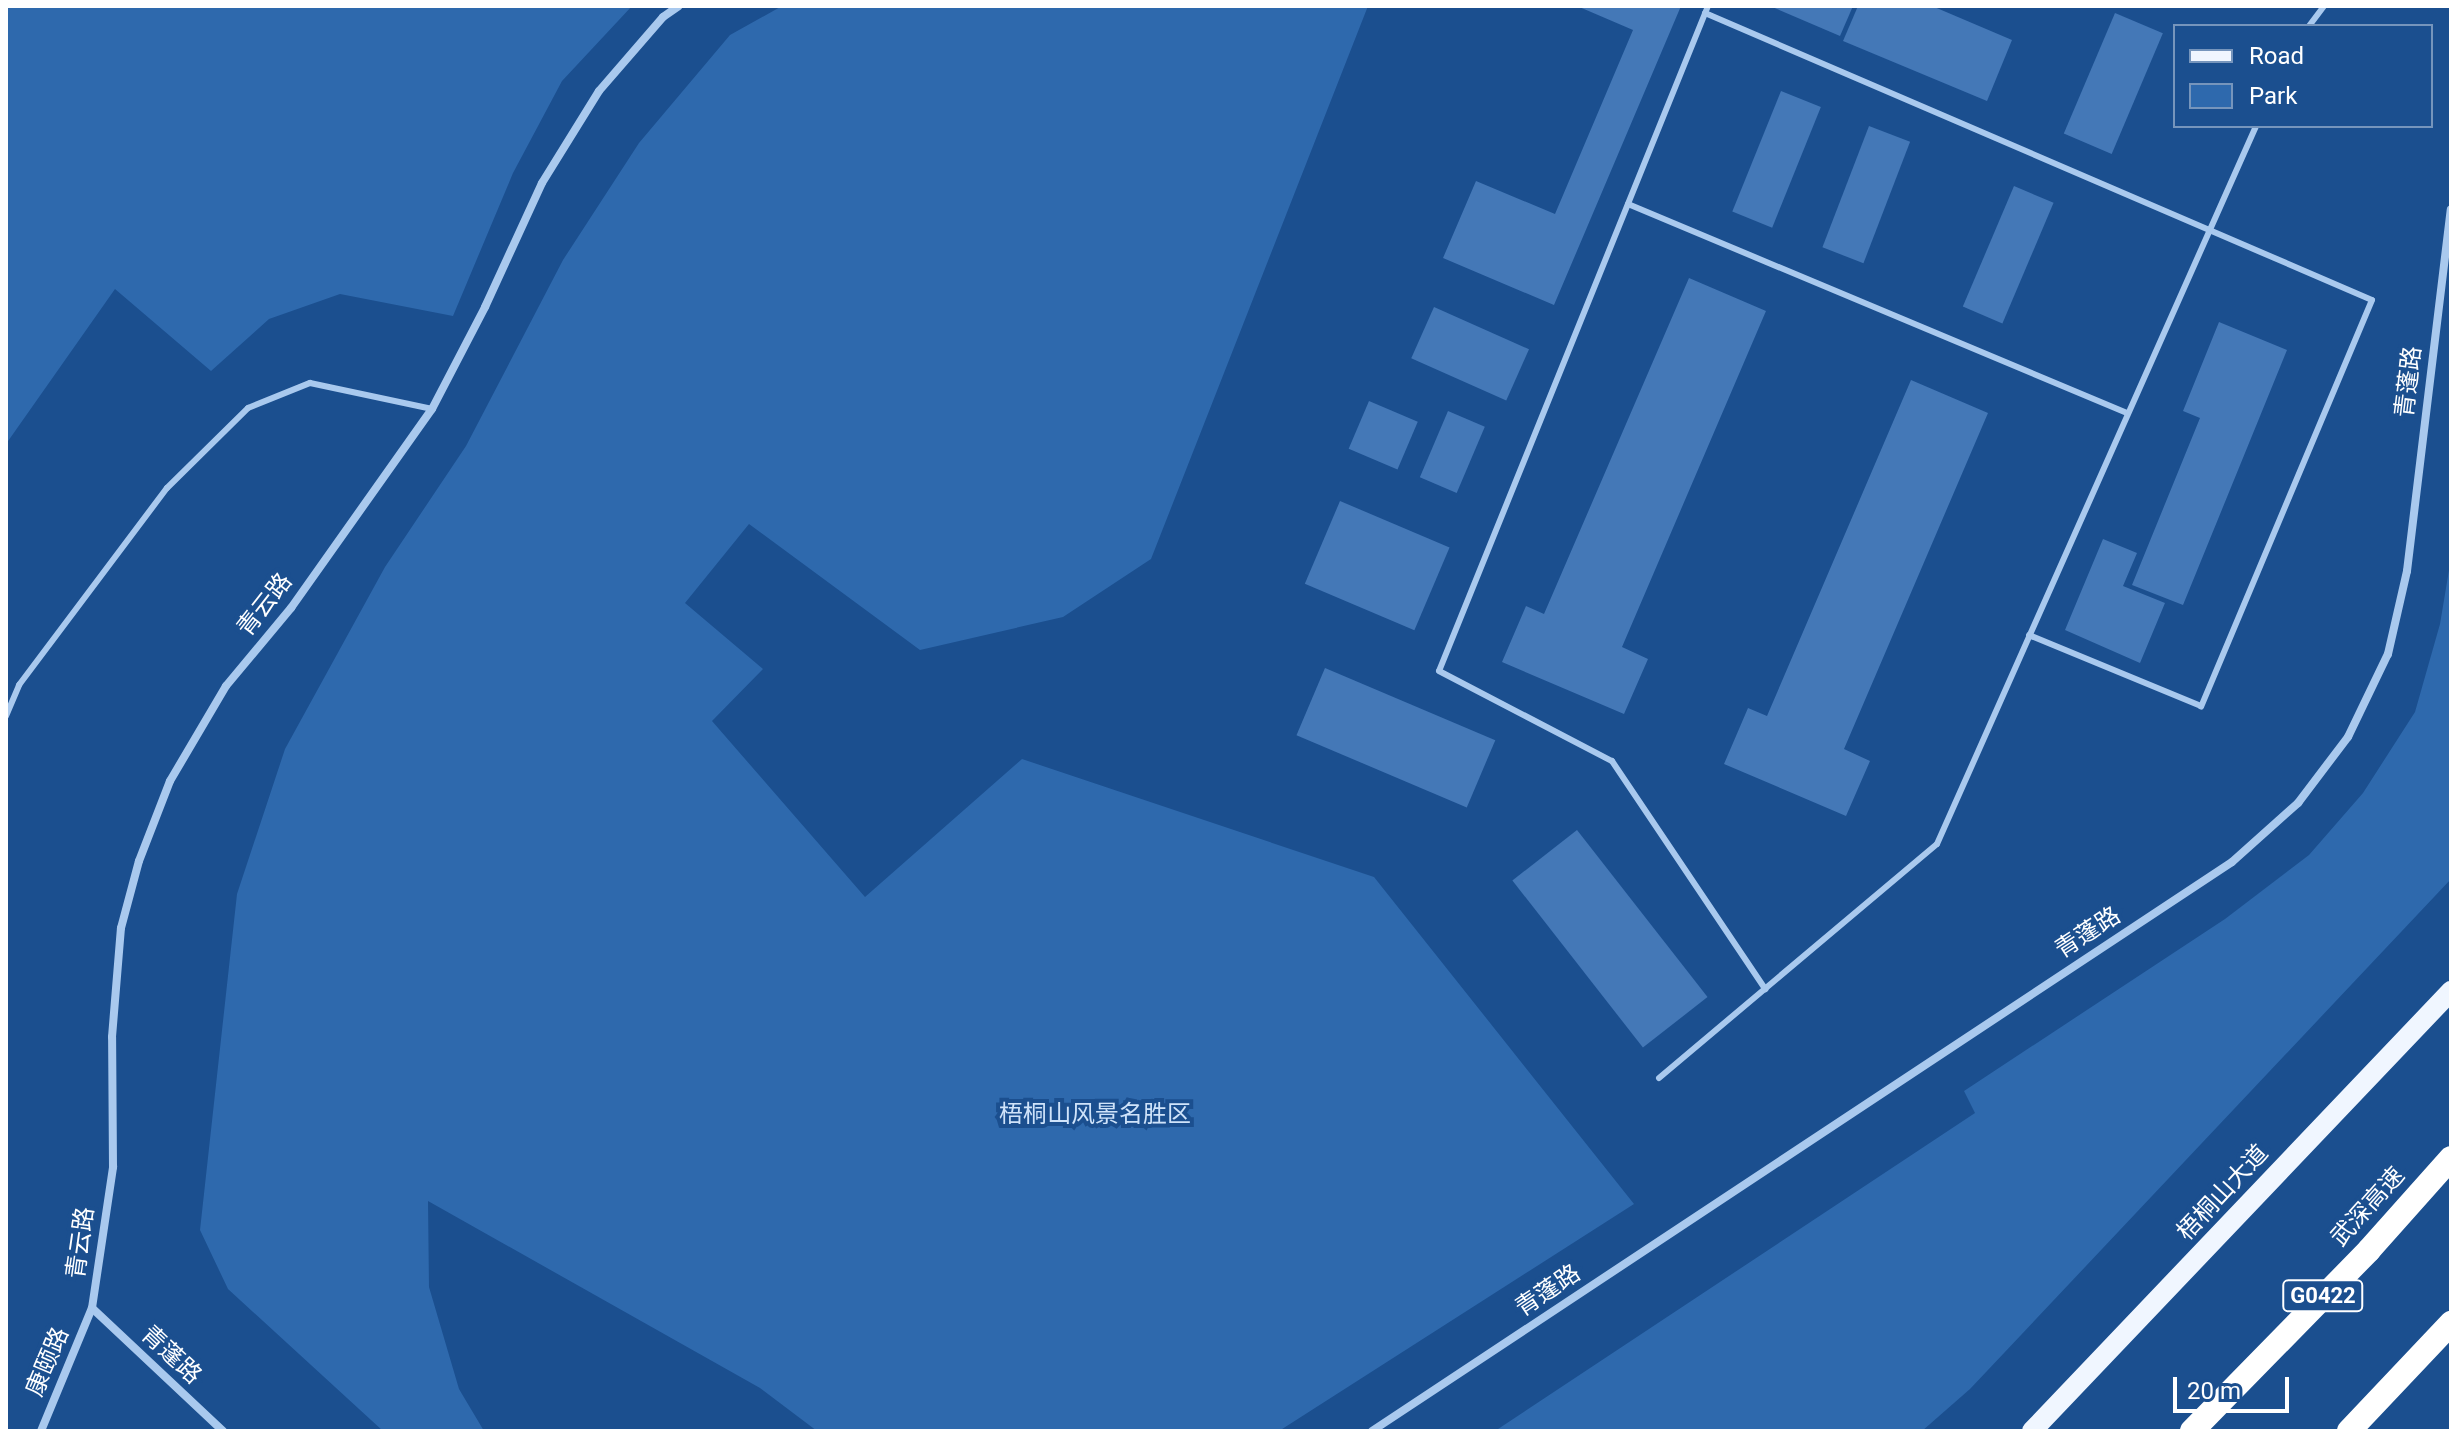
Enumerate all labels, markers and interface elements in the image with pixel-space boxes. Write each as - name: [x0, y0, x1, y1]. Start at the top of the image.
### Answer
- legend: [2173, 24, 2433, 128]
- text: Road: [2249, 42, 2304, 70]
- text: Park: [2249, 82, 2297, 110]
- street label: 青蓬路: [2390, 345, 2428, 419]
- street label: 青云路: [231, 568, 299, 642]
- street label: 青蓬路: [2050, 901, 2126, 965]
- park label: 梧桐山风景名胜区: [999, 1101, 1191, 1129]
- street label: 梧桐山大道: [2172, 1139, 2274, 1247]
- street label: 武深高速: [2325, 1162, 2411, 1252]
- street label: 青云路: [62, 1205, 100, 1281]
- street label: 青蓬路: [1510, 1259, 1586, 1323]
- road number: G0422: [2281, 1278, 2365, 1314]
- street label: 青蓬路: [135, 1320, 207, 1390]
- street label: 康颐路: [21, 1323, 75, 1401]
- scale bar: [2177, 1361, 2293, 1411]
- text: 20 m: [2187, 1377, 2241, 1405]

